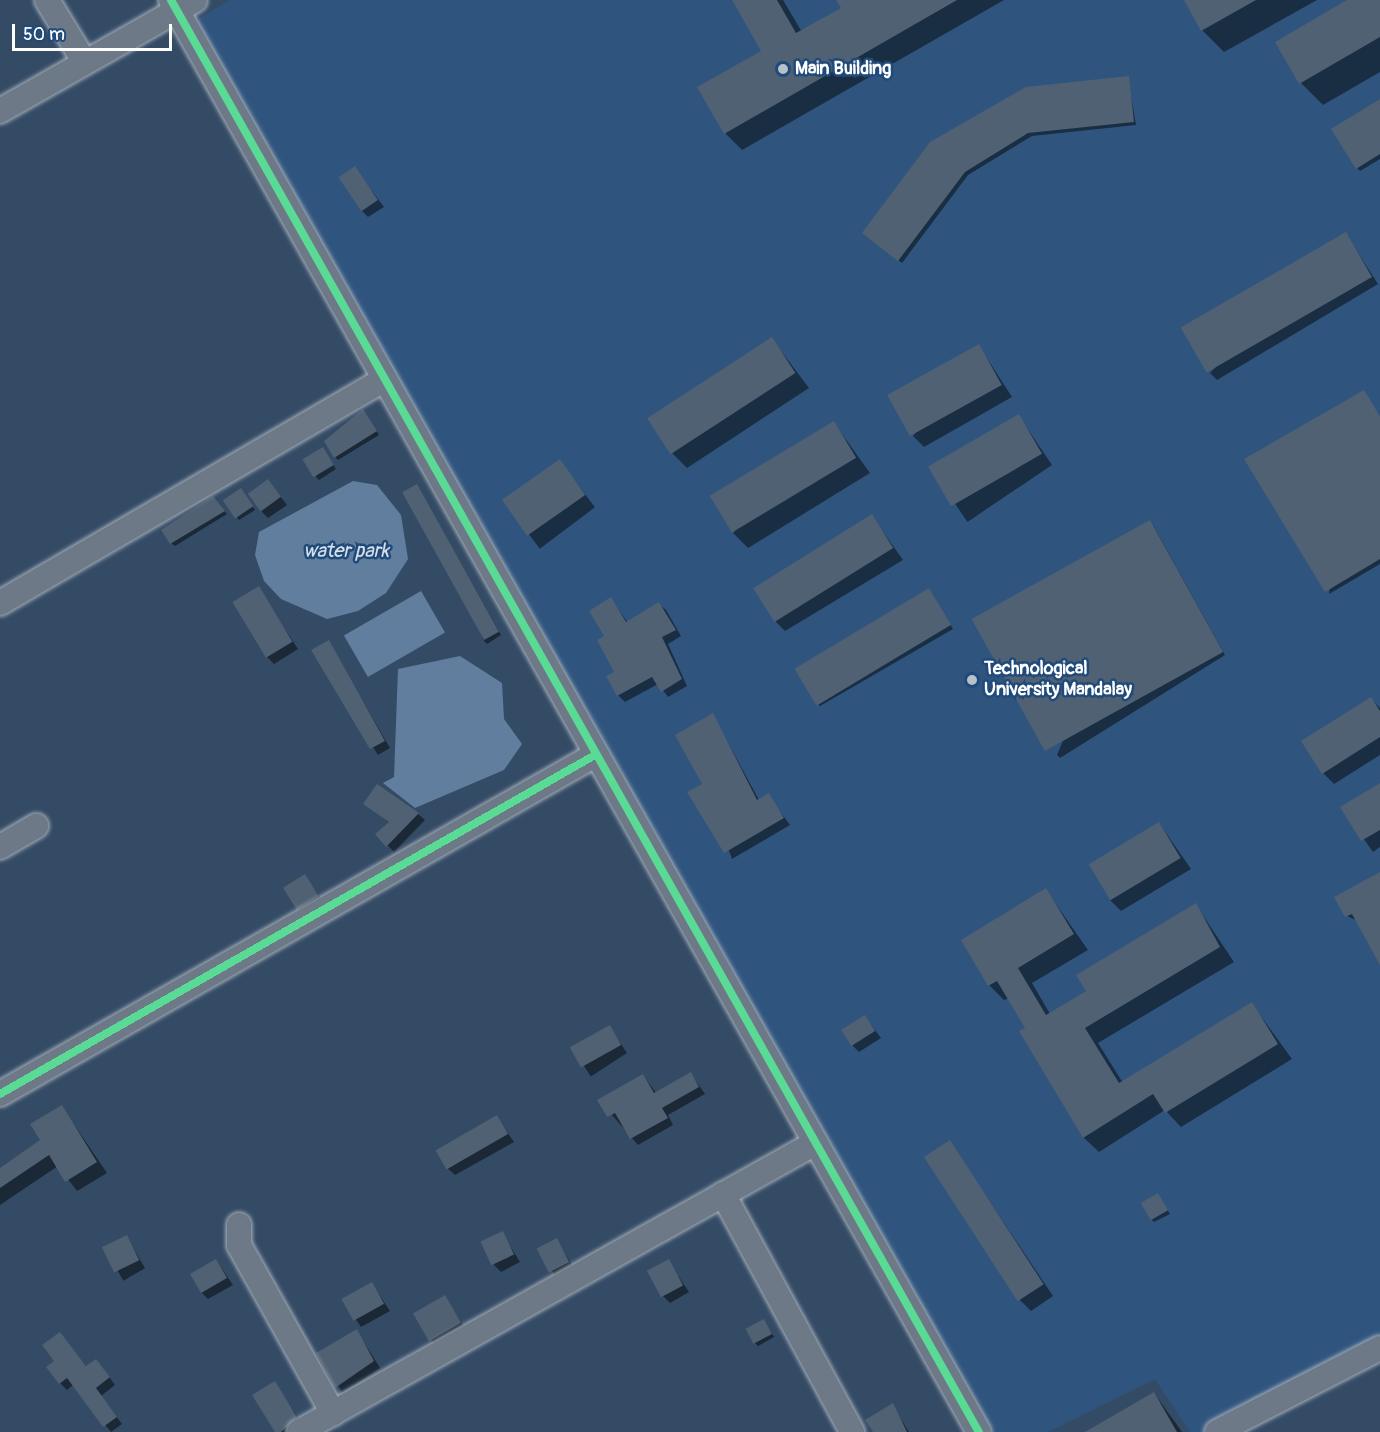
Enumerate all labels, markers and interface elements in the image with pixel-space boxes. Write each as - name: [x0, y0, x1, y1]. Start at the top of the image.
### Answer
- scale bar: [15, 12, 176, 50]
- text: 50 m: [23, 23, 65, 46]
- place label: Main Building: [795, 58, 891, 80]
- marker: Main Building: [776, 62, 790, 76]
- water label: water park: [303, 538, 389, 562]
- place label: Technological University Mandalay: [984, 659, 1132, 702]
- marker: Technological University Mandalay: [965, 673, 979, 687]

